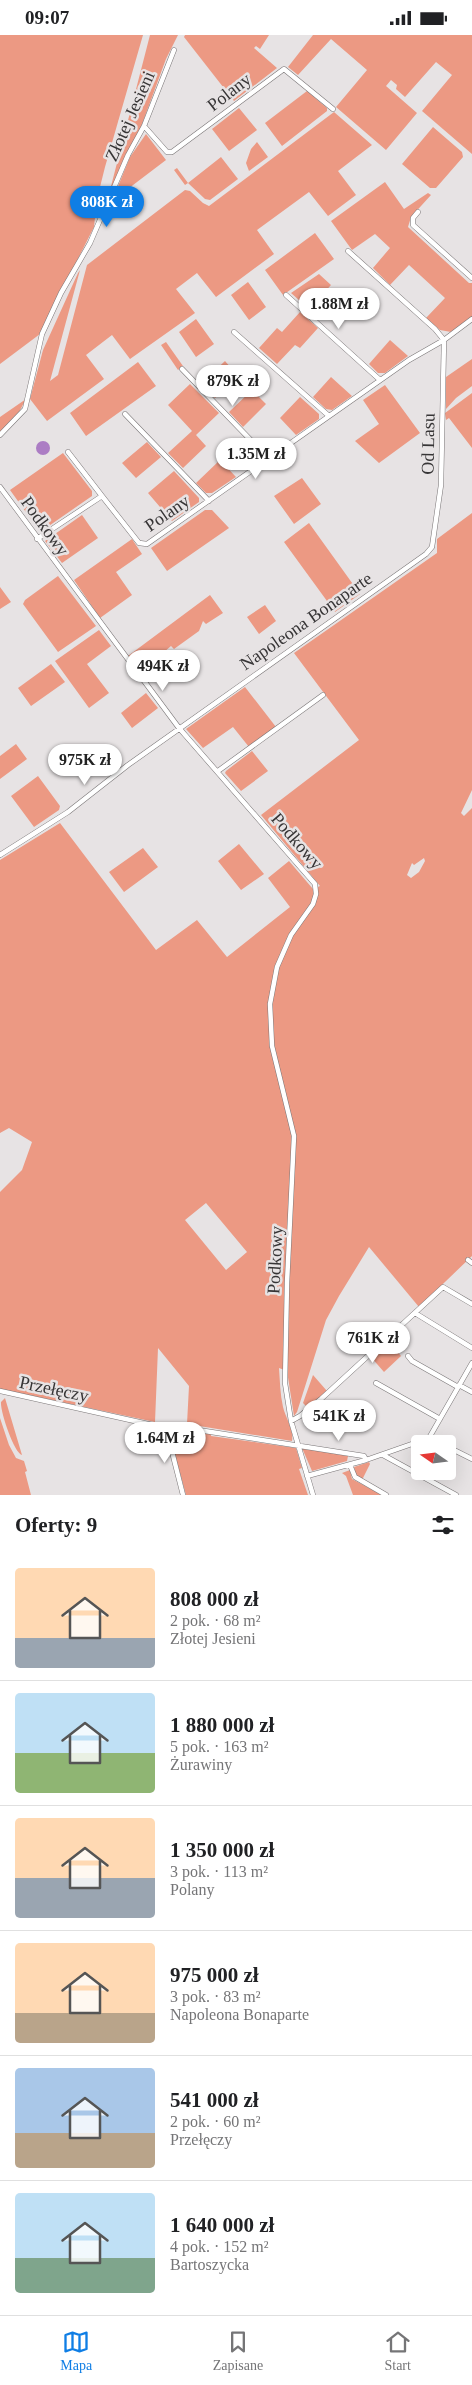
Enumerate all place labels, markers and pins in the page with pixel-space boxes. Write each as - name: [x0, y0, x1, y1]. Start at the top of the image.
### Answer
- pin: 808K zł: [61, 185, 153, 228]
- pin: 1.88M zł: [287, 287, 391, 330]
- pin: 879K zł: [187, 365, 279, 407]
- pin: 1.35M zł: [204, 437, 308, 480]
- pin: 494K zł: [117, 649, 209, 692]
- pin: 975K zł: [39, 743, 131, 786]
- pin: 761K zł: [327, 1321, 419, 1364]
- pin: 541K zł: [293, 1399, 385, 1442]
- pin: 1.64M zł: [113, 1421, 217, 1464]

